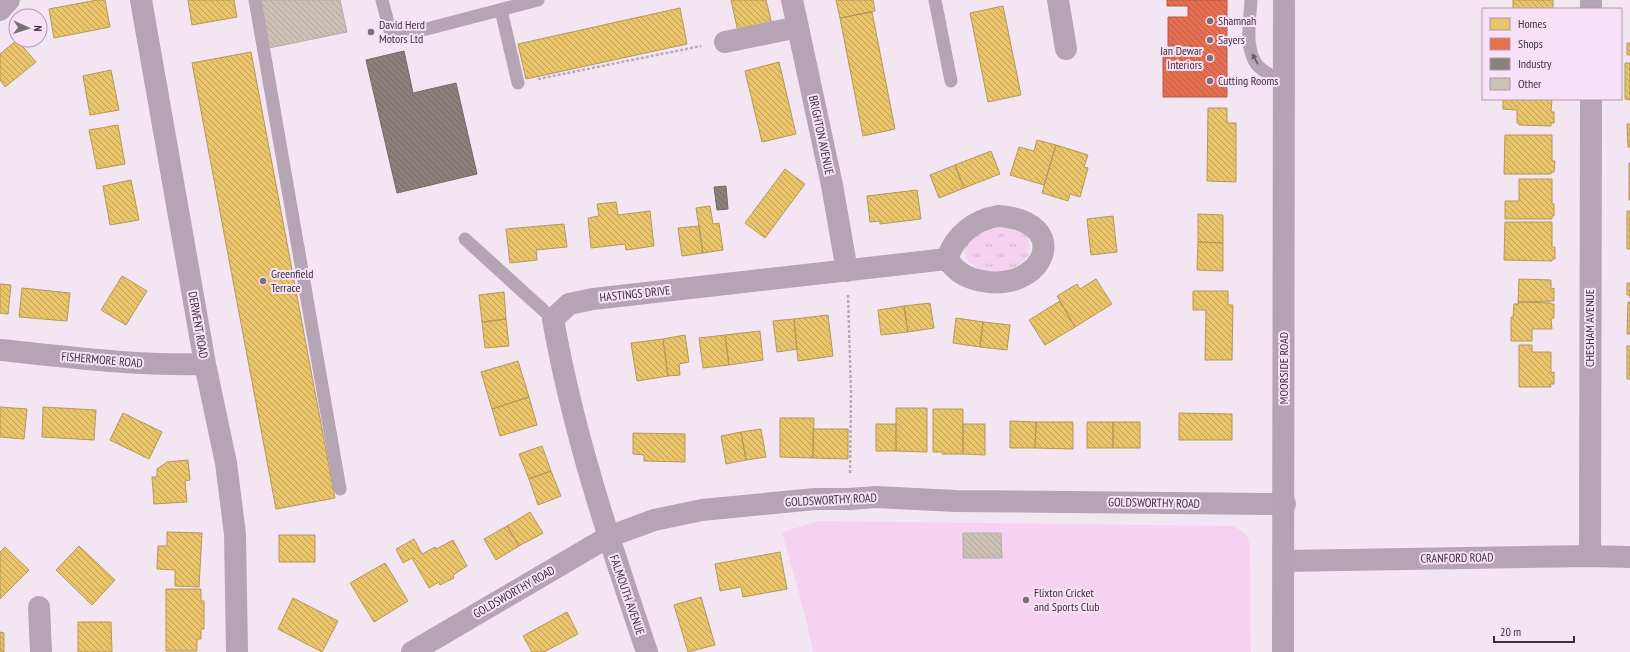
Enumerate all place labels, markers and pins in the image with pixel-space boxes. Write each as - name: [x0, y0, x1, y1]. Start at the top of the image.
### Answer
- place label: Shamnah: [1218, 13, 1256, 28]
- marker: Shamnah: [1205, 16, 1215, 26]
- place label: David Herd Motors Ltd: [379, 17, 425, 46]
- marker: David Herd Motors Ltd: [366, 27, 376, 37]
- place label: Sayers: [1218, 32, 1245, 47]
- marker: Sayers: [1205, 35, 1215, 45]
- place label: Ian Dewar Interiors: [1160, 43, 1203, 72]
- marker: Ian Dewar Interiors: [1205, 53, 1215, 63]
- place label: Cutting Rooms: [1218, 73, 1278, 88]
- marker: Cutting Rooms: [1205, 76, 1215, 86]
- place label: Greenfield Terrace: [271, 266, 313, 295]
- marker: Greenfield Terrace: [258, 276, 268, 286]
- place label: Flixton Cricket and Sports Club: [1034, 585, 1100, 614]
- marker: Flixton Cricket and Sports Club: [1021, 595, 1031, 605]

